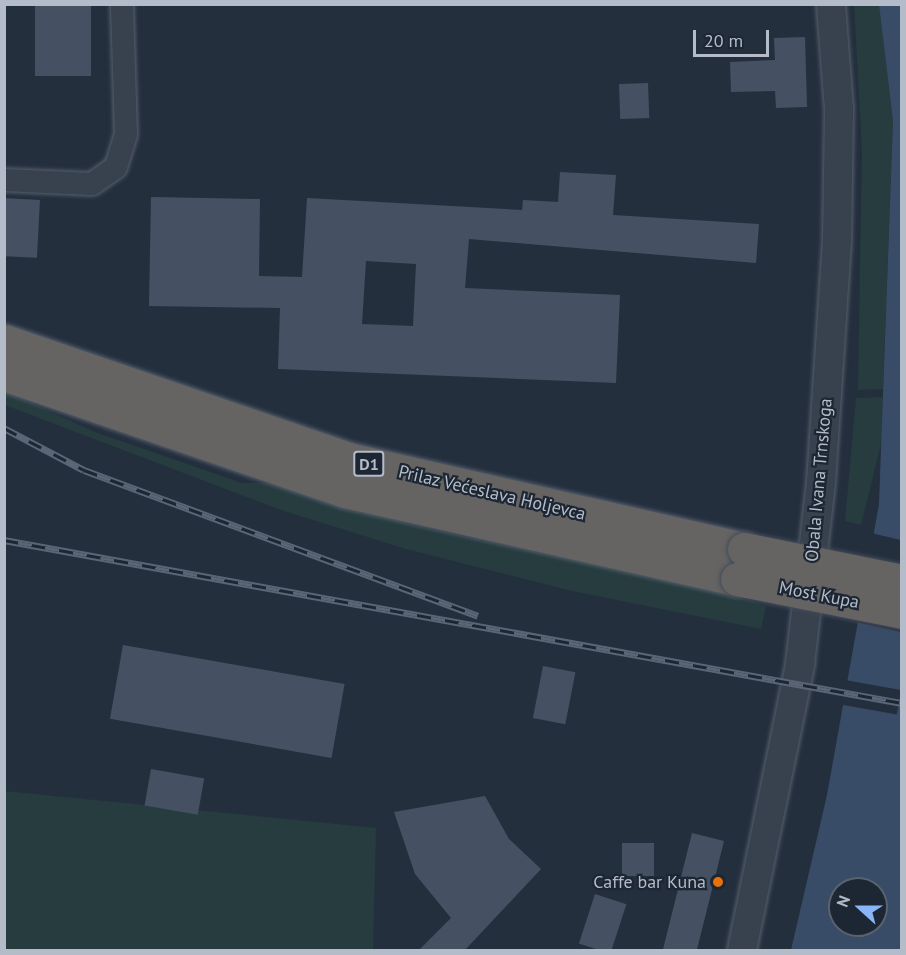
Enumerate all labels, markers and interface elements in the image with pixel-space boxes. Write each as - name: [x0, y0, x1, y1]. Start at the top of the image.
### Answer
- scale bar: [696, 18, 772, 56]
- text: 20 m: [704, 29, 743, 52]
- street label: Obala Ivana Trnskoga: [801, 397, 837, 563]
- road number: D1: [352, 451, 386, 477]
- street label: Prilaz Većeslava Holjevca: [396, 461, 588, 525]
- street label: Most Kupa: [777, 577, 861, 613]
- place label: Caffe bar Kuna: [593, 871, 706, 893]
- marker: Caffe bar Kuna: [711, 875, 725, 889]
- north arrow: [828, 877, 888, 937]
- text: N: [832, 893, 854, 910]

